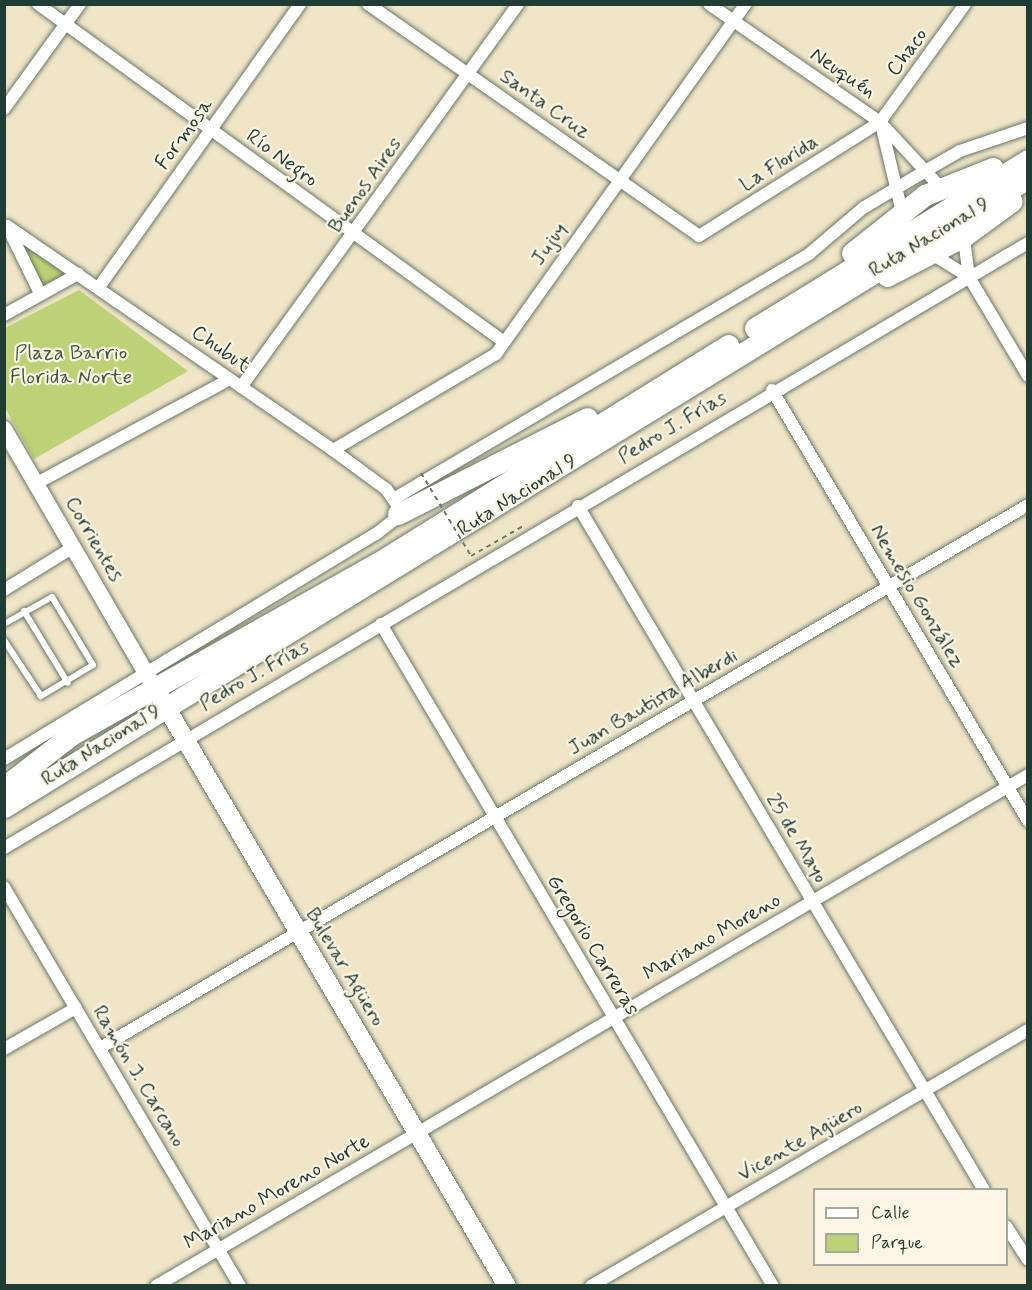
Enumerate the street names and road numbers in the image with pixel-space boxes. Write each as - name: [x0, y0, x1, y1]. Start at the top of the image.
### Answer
- street label: Chaco: [881, 23, 933, 81]
- street label: Neuquén: [805, 42, 881, 104]
- street label: Santa Cruz: [495, 64, 595, 144]
- street label: Formosa: [150, 93, 218, 175]
- street label: Río Negro: [241, 123, 323, 193]
- street label: La Florida: [733, 128, 825, 198]
- street label: Buenos Aires: [323, 132, 407, 238]
- street label: Ruta Nacional 9: [862, 190, 996, 284]
- street label: Jujuy: [525, 218, 573, 270]
- street label: Chubut: [186, 320, 256, 378]
- street label: Pedro J. Frías: [613, 385, 731, 469]
- street label: Ruta Nacional 9: [451, 447, 583, 543]
- street label: Corrientes: [60, 492, 128, 586]
- street label: Nemesio González: [864, 520, 970, 672]
- street label: Pedro J. Frías: [195, 634, 313, 716]
- street label: Juan Bautista Alberdi: [565, 644, 741, 760]
- street label: Ruta Nacional 9: [35, 697, 167, 793]
- street label: 25 de Mayo: [760, 788, 834, 888]
- street label: Gregorio Carreras: [540, 869, 646, 1021]
- street label: Mariano Moreno: [638, 887, 786, 987]
- street label: Bulevar Agüero: [300, 903, 390, 1031]
- street label: Ramón J. Carcano: [86, 1000, 192, 1152]
- street label: Vicente Agüero: [733, 1095, 867, 1187]
- street label: Mariano Moreno Norte: [179, 1128, 375, 1256]

